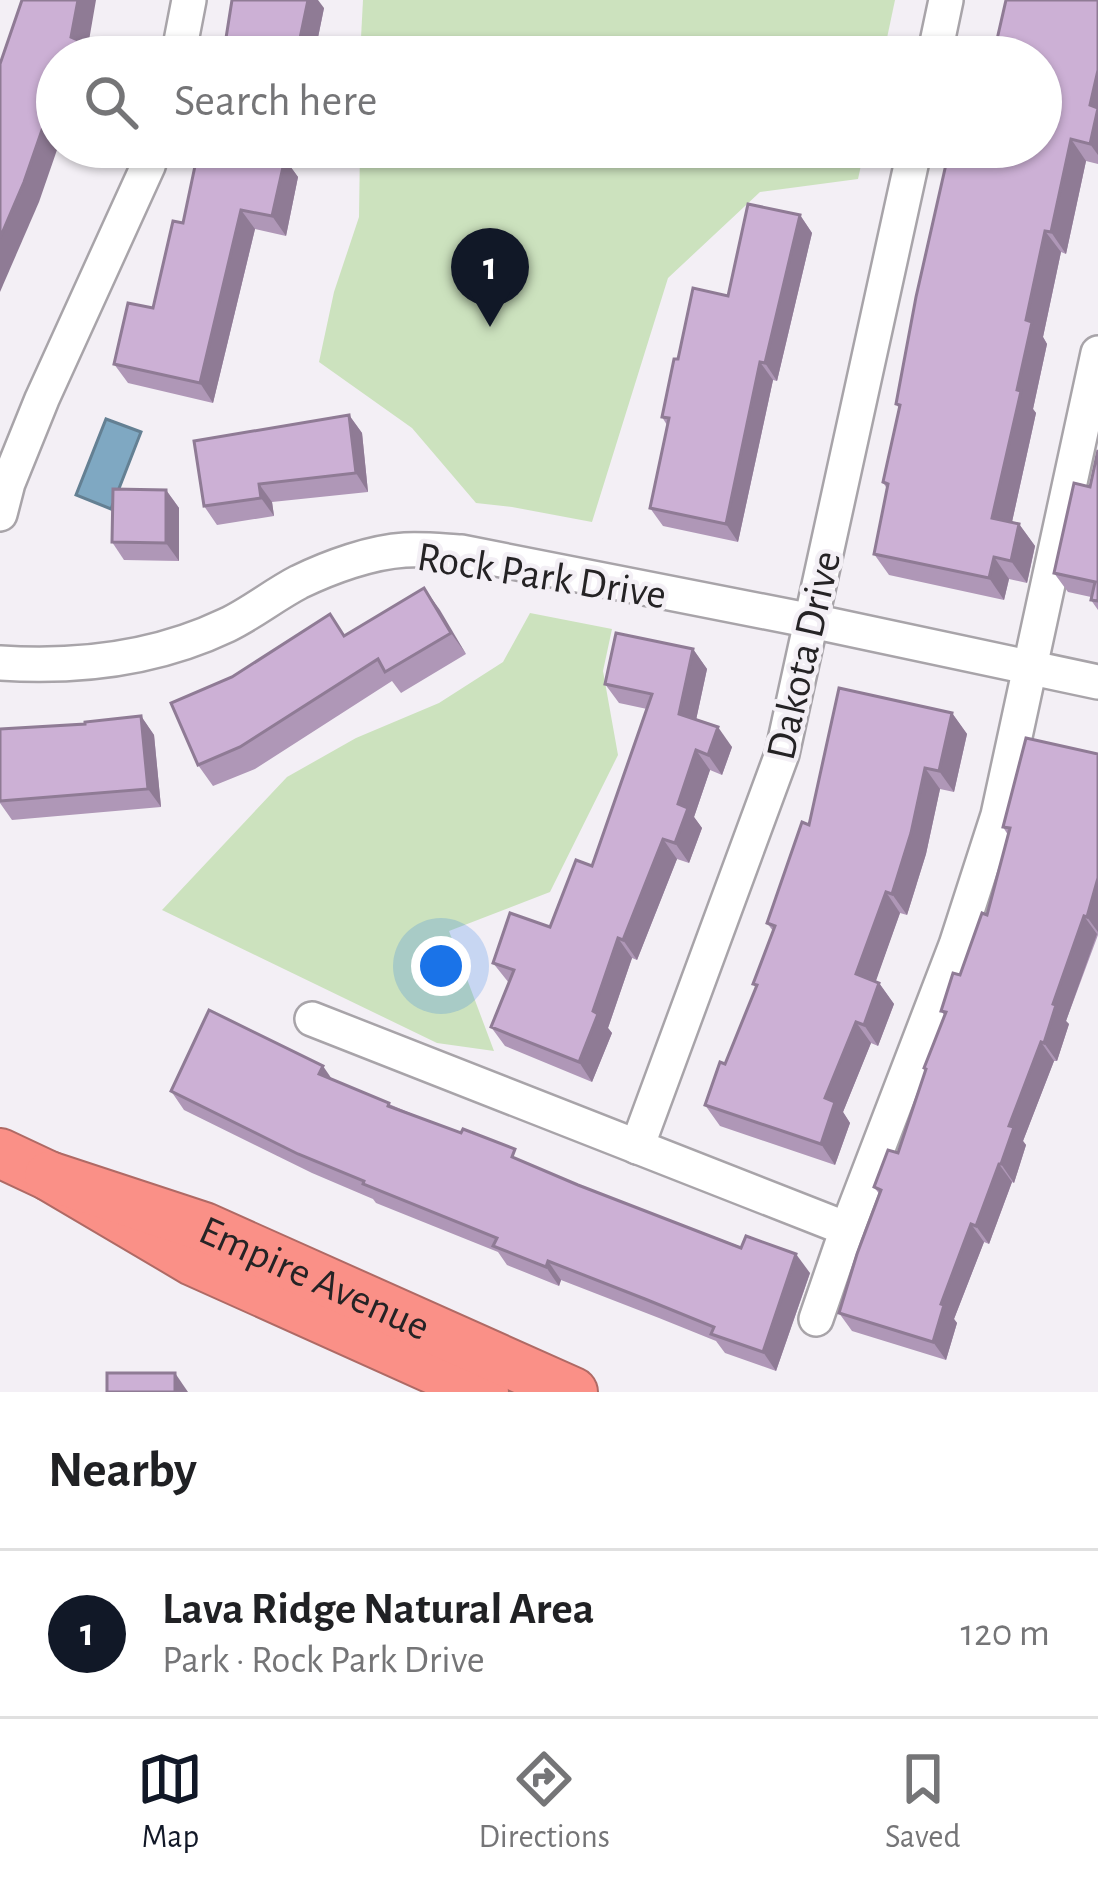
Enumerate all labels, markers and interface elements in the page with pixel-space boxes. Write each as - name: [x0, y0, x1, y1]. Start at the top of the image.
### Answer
- search box: [36, 36, 1062, 168]
- icon: search: [78, 69, 144, 135]
- text: Search here: [174, 79, 377, 124]
- pin: 1: [451, 228, 529, 327]
- street label: Rock Park Drive: [414, 536, 669, 616]
- street label: Dakota Drive: [760, 547, 848, 764]
- your location: [411, 936, 471, 996]
- street label: Empire Avenue: [193, 1209, 436, 1348]
- text: Nearby: [48, 1445, 197, 1496]
- text: Lava Ridge Natural Area: [162, 1587, 594, 1632]
- text: 1: [80, 1614, 94, 1653]
- text: 120 m: [961, 1614, 1050, 1653]
- text: Park · Rock Park Drive: [162, 1641, 485, 1680]
- tab: Map: [137, 1746, 203, 1858]
- tab: Directions: [478, 1746, 610, 1858]
- tab: Saved: [885, 1746, 960, 1858]

